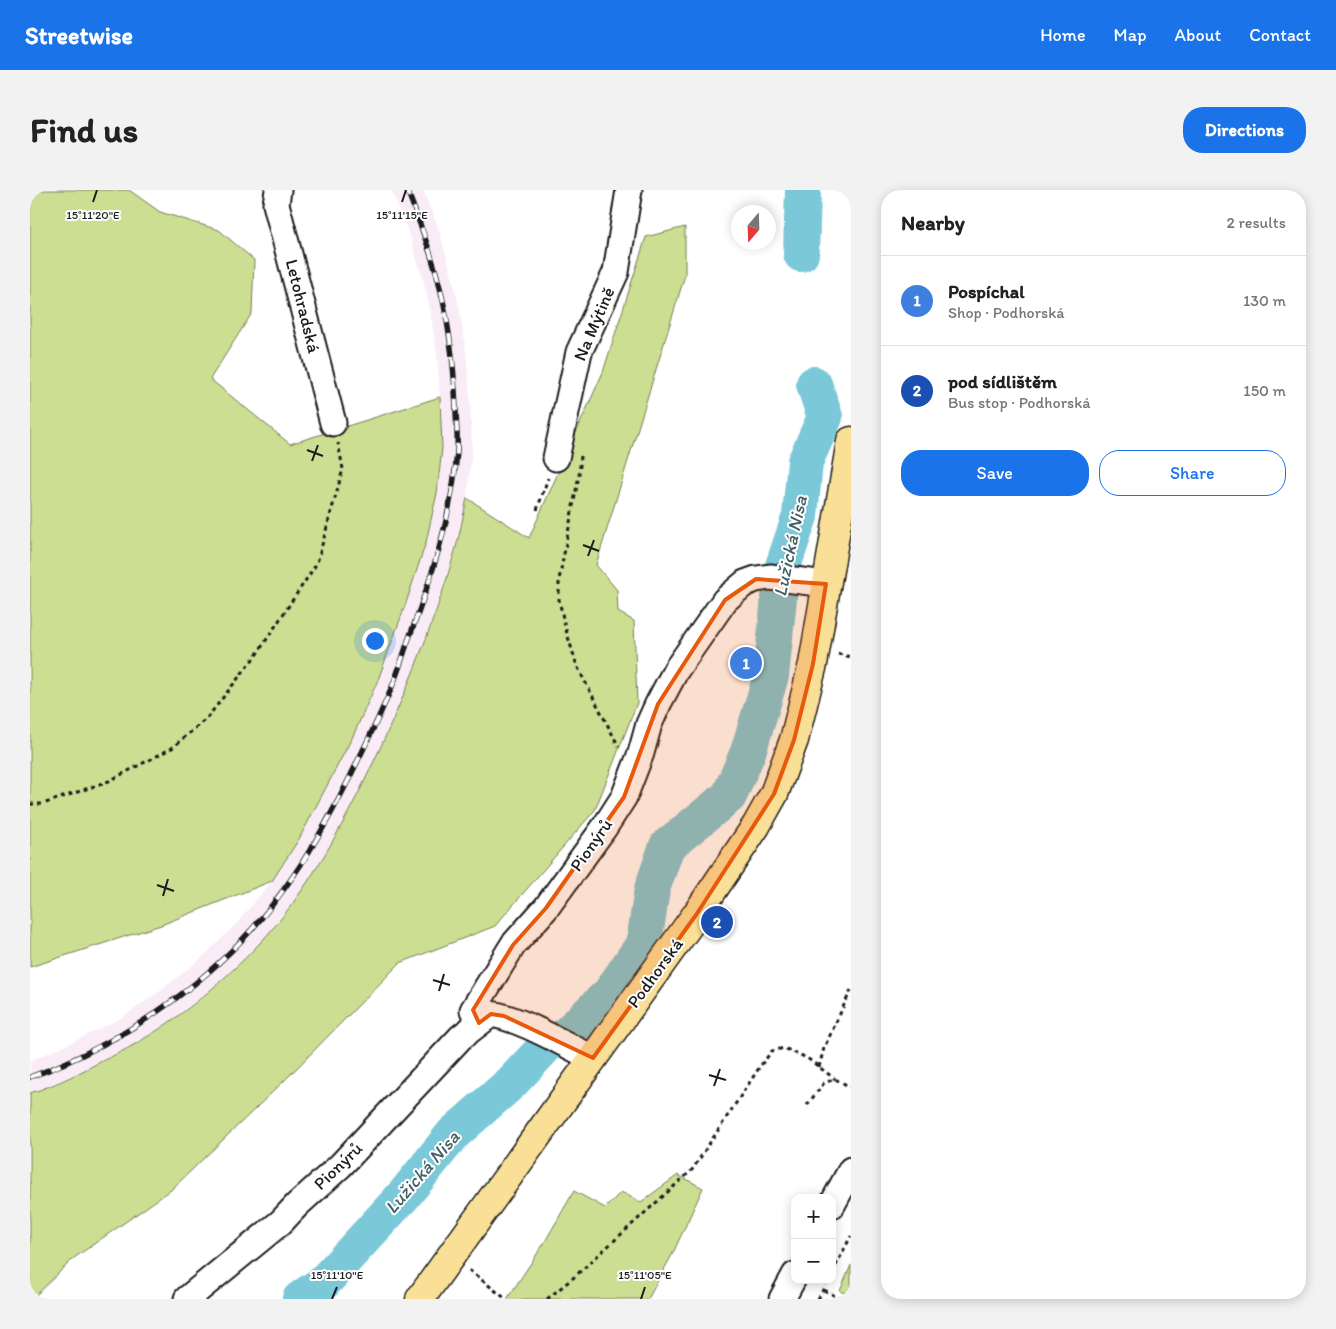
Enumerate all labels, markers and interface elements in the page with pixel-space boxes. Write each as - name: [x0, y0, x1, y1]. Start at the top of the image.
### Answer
- text: Streetwise: [25, 21, 133, 50]
- text: Home: [1040, 24, 1086, 46]
- text: Map: [1114, 24, 1147, 46]
- text: About: [1175, 24, 1221, 46]
- text: Contact: [1249, 24, 1311, 46]
- button: Directions: [1183, 107, 1306, 153]
- text: Find us: [30, 109, 138, 151]
- north arrow: [731, 205, 776, 250]
- text: 15°11'20"E: [66, 208, 120, 222]
- text: 15°11'15"E: [376, 208, 428, 222]
- text: Nearby: [901, 210, 965, 235]
- text: 2 results: [1226, 213, 1286, 232]
- street label: Letohradská: [281, 257, 325, 356]
- text: Pospíchal: [948, 280, 1025, 303]
- street label: Na Mýtině: [569, 284, 619, 364]
- text: 1: [913, 291, 921, 310]
- text: 130 m: [1243, 291, 1286, 310]
- text: Shop · Podhorská: [948, 303, 1065, 322]
- text: pod sídlištěm: [948, 370, 1057, 393]
- text: 2: [913, 381, 921, 400]
- text: 150 m: [1243, 381, 1286, 400]
- text: Bus stop · Podhorská: [948, 393, 1091, 412]
- button: Save: [901, 450, 1089, 496]
- button: Share: [1099, 450, 1286, 496]
- water label: Lužická Nisa: [768, 493, 812, 599]
- your location: [362, 628, 388, 654]
- pin: 1: [730, 644, 762, 682]
- street label: Pionýrů: [565, 814, 617, 876]
- pin: 2: [701, 903, 733, 941]
- street label: Podhorská: [622, 933, 688, 1012]
- water label: Lužická Nisa: [380, 1126, 464, 1218]
- street label: Pionýrů: [309, 1137, 367, 1195]
- map controls: [791, 1194, 836, 1284]
- button: +: [791, 1194, 836, 1239]
- button: −: [791, 1239, 836, 1284]
- text: 15°11'10"E: [311, 1268, 364, 1282]
- text: 15°11'05"E: [618, 1268, 672, 1282]

